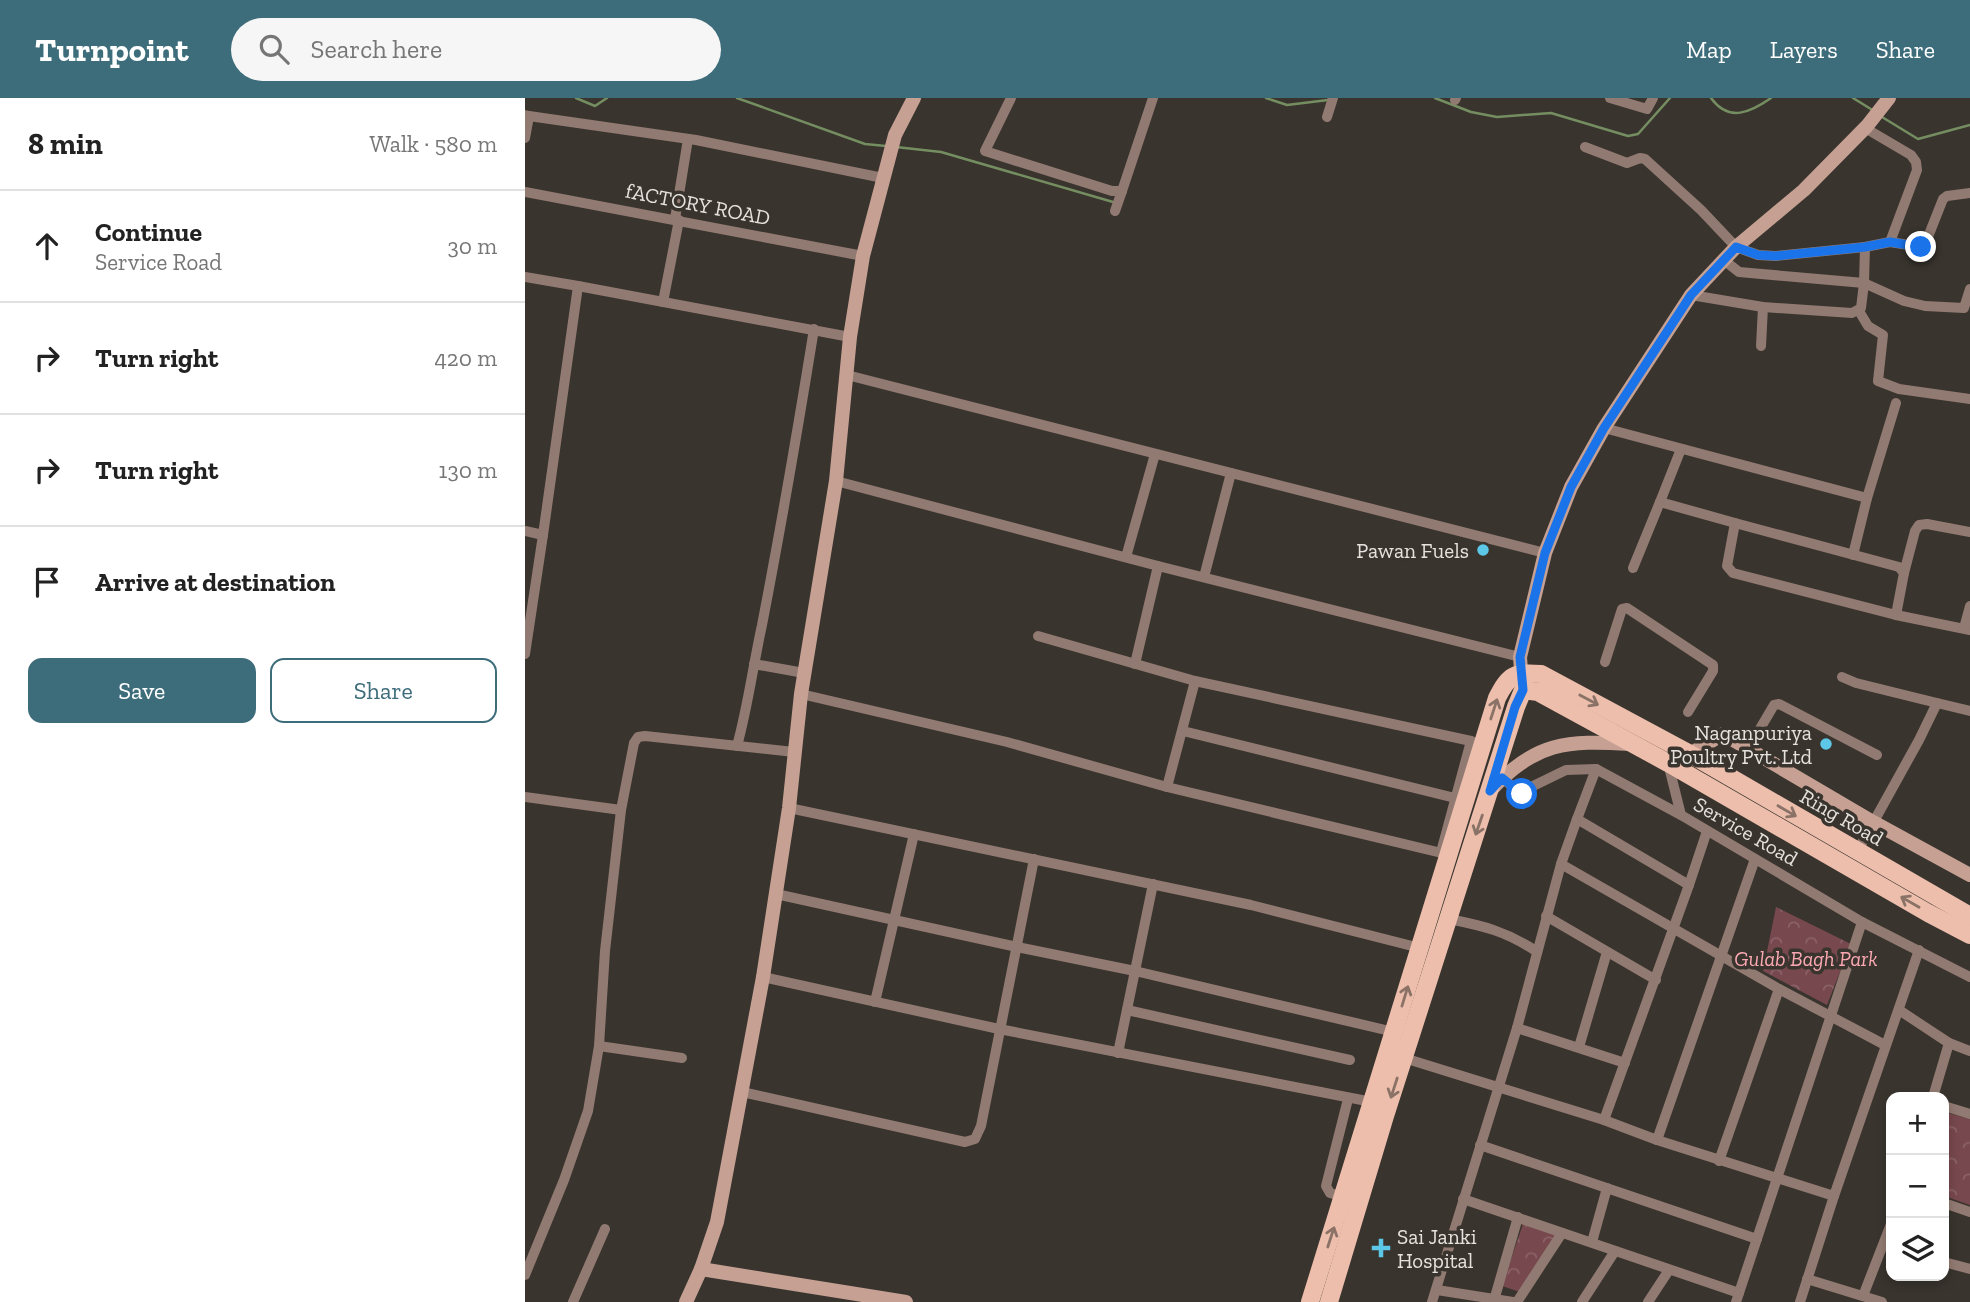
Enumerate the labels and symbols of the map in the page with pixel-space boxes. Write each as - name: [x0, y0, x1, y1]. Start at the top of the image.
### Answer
- street label: fACTORY ROAD: [624, 178, 772, 230]
- route end: [1905, 231, 1936, 262]
- place label: Pawan Fuels: [1356, 538, 1469, 563]
- marker: Pawan Fuels: [1475, 542, 1491, 558]
- one-way arrow: [1578, 694, 1599, 707]
- one-way arrow: [1489, 698, 1501, 720]
- place label: Naganpuriya Poultry Pvt. Ltd: [1670, 720, 1812, 769]
- marker: Naganpuriya Poultry Pvt. Ltd: [1818, 736, 1834, 752]
- route start: [1506, 778, 1537, 809]
- street label: Ring Road: [1796, 783, 1889, 851]
- street label: Service Road: [1690, 791, 1803, 871]
- one-way arrow: [1777, 804, 1797, 818]
- one-way arrow: [1472, 813, 1484, 835]
- one-way arrow: [1900, 895, 1920, 909]
- park label: Gulab Bagh Park: [1734, 946, 1878, 971]
- one-way arrow: [1400, 986, 1413, 1008]
- one-way arrow: [1387, 1077, 1400, 1099]
- place label: Sai Janki Hospital: [1397, 1224, 1477, 1273]
- one-way arrow: [1325, 1226, 1338, 1248]
- marker: Sai Janki Hospital: [1371, 1238, 1391, 1258]

